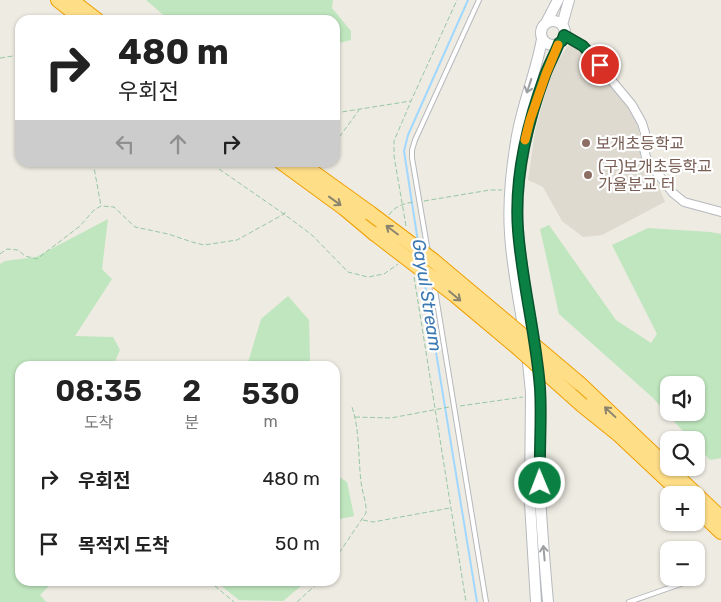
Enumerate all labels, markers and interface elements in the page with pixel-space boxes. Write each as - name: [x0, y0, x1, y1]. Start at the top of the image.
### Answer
- text: 480 m: [118, 31, 229, 73]
- icon: right: [35, 35, 100, 100]
- pin: [579, 44, 621, 86]
- icon: arrive: [586, 51, 614, 79]
- text: 우회전: [118, 78, 179, 105]
- one-way arrow: [524, 78, 533, 93]
- icon: left: [111, 130, 139, 158]
- icon: ahead: [164, 130, 192, 158]
- icon: right: [217, 130, 245, 158]
- place label: 보개초등학교: [596, 134, 684, 153]
- marker: 보개초등학교: [580, 137, 592, 149]
- place label: (구)보개초등학교 가율분교 터: [598, 157, 712, 194]
- marker: (구)보개초등학교 가율분교 터: [582, 169, 594, 181]
- one-way arrow: [328, 196, 341, 207]
- one-way arrow: [385, 225, 399, 235]
- water label: Gayul Stream: [407, 237, 447, 353]
- one-way arrow: [448, 290, 461, 301]
- text: 08:35: [55, 373, 142, 409]
- text: 2: [182, 373, 201, 409]
- text: 530: [241, 376, 300, 412]
- map controls: [660, 376, 705, 586]
- button: sound: [660, 376, 705, 421]
- one-way arrow: [604, 406, 616, 418]
- text: m: [263, 412, 278, 431]
- text: 도착: [84, 413, 113, 432]
- text: 분: [184, 413, 199, 432]
- button: search: [660, 431, 705, 476]
- position arrow: [513, 456, 565, 508]
- icon: right: [35, 465, 63, 493]
- text: 480 m: [263, 467, 320, 490]
- text: 우회전: [78, 469, 130, 492]
- button: +: [660, 486, 705, 531]
- icon: arrive: [35, 530, 63, 558]
- text: 50 m: [275, 532, 320, 555]
- text: 목적지 도착: [78, 534, 169, 557]
- button: −: [660, 541, 705, 586]
- one-way arrow: [539, 546, 549, 562]

